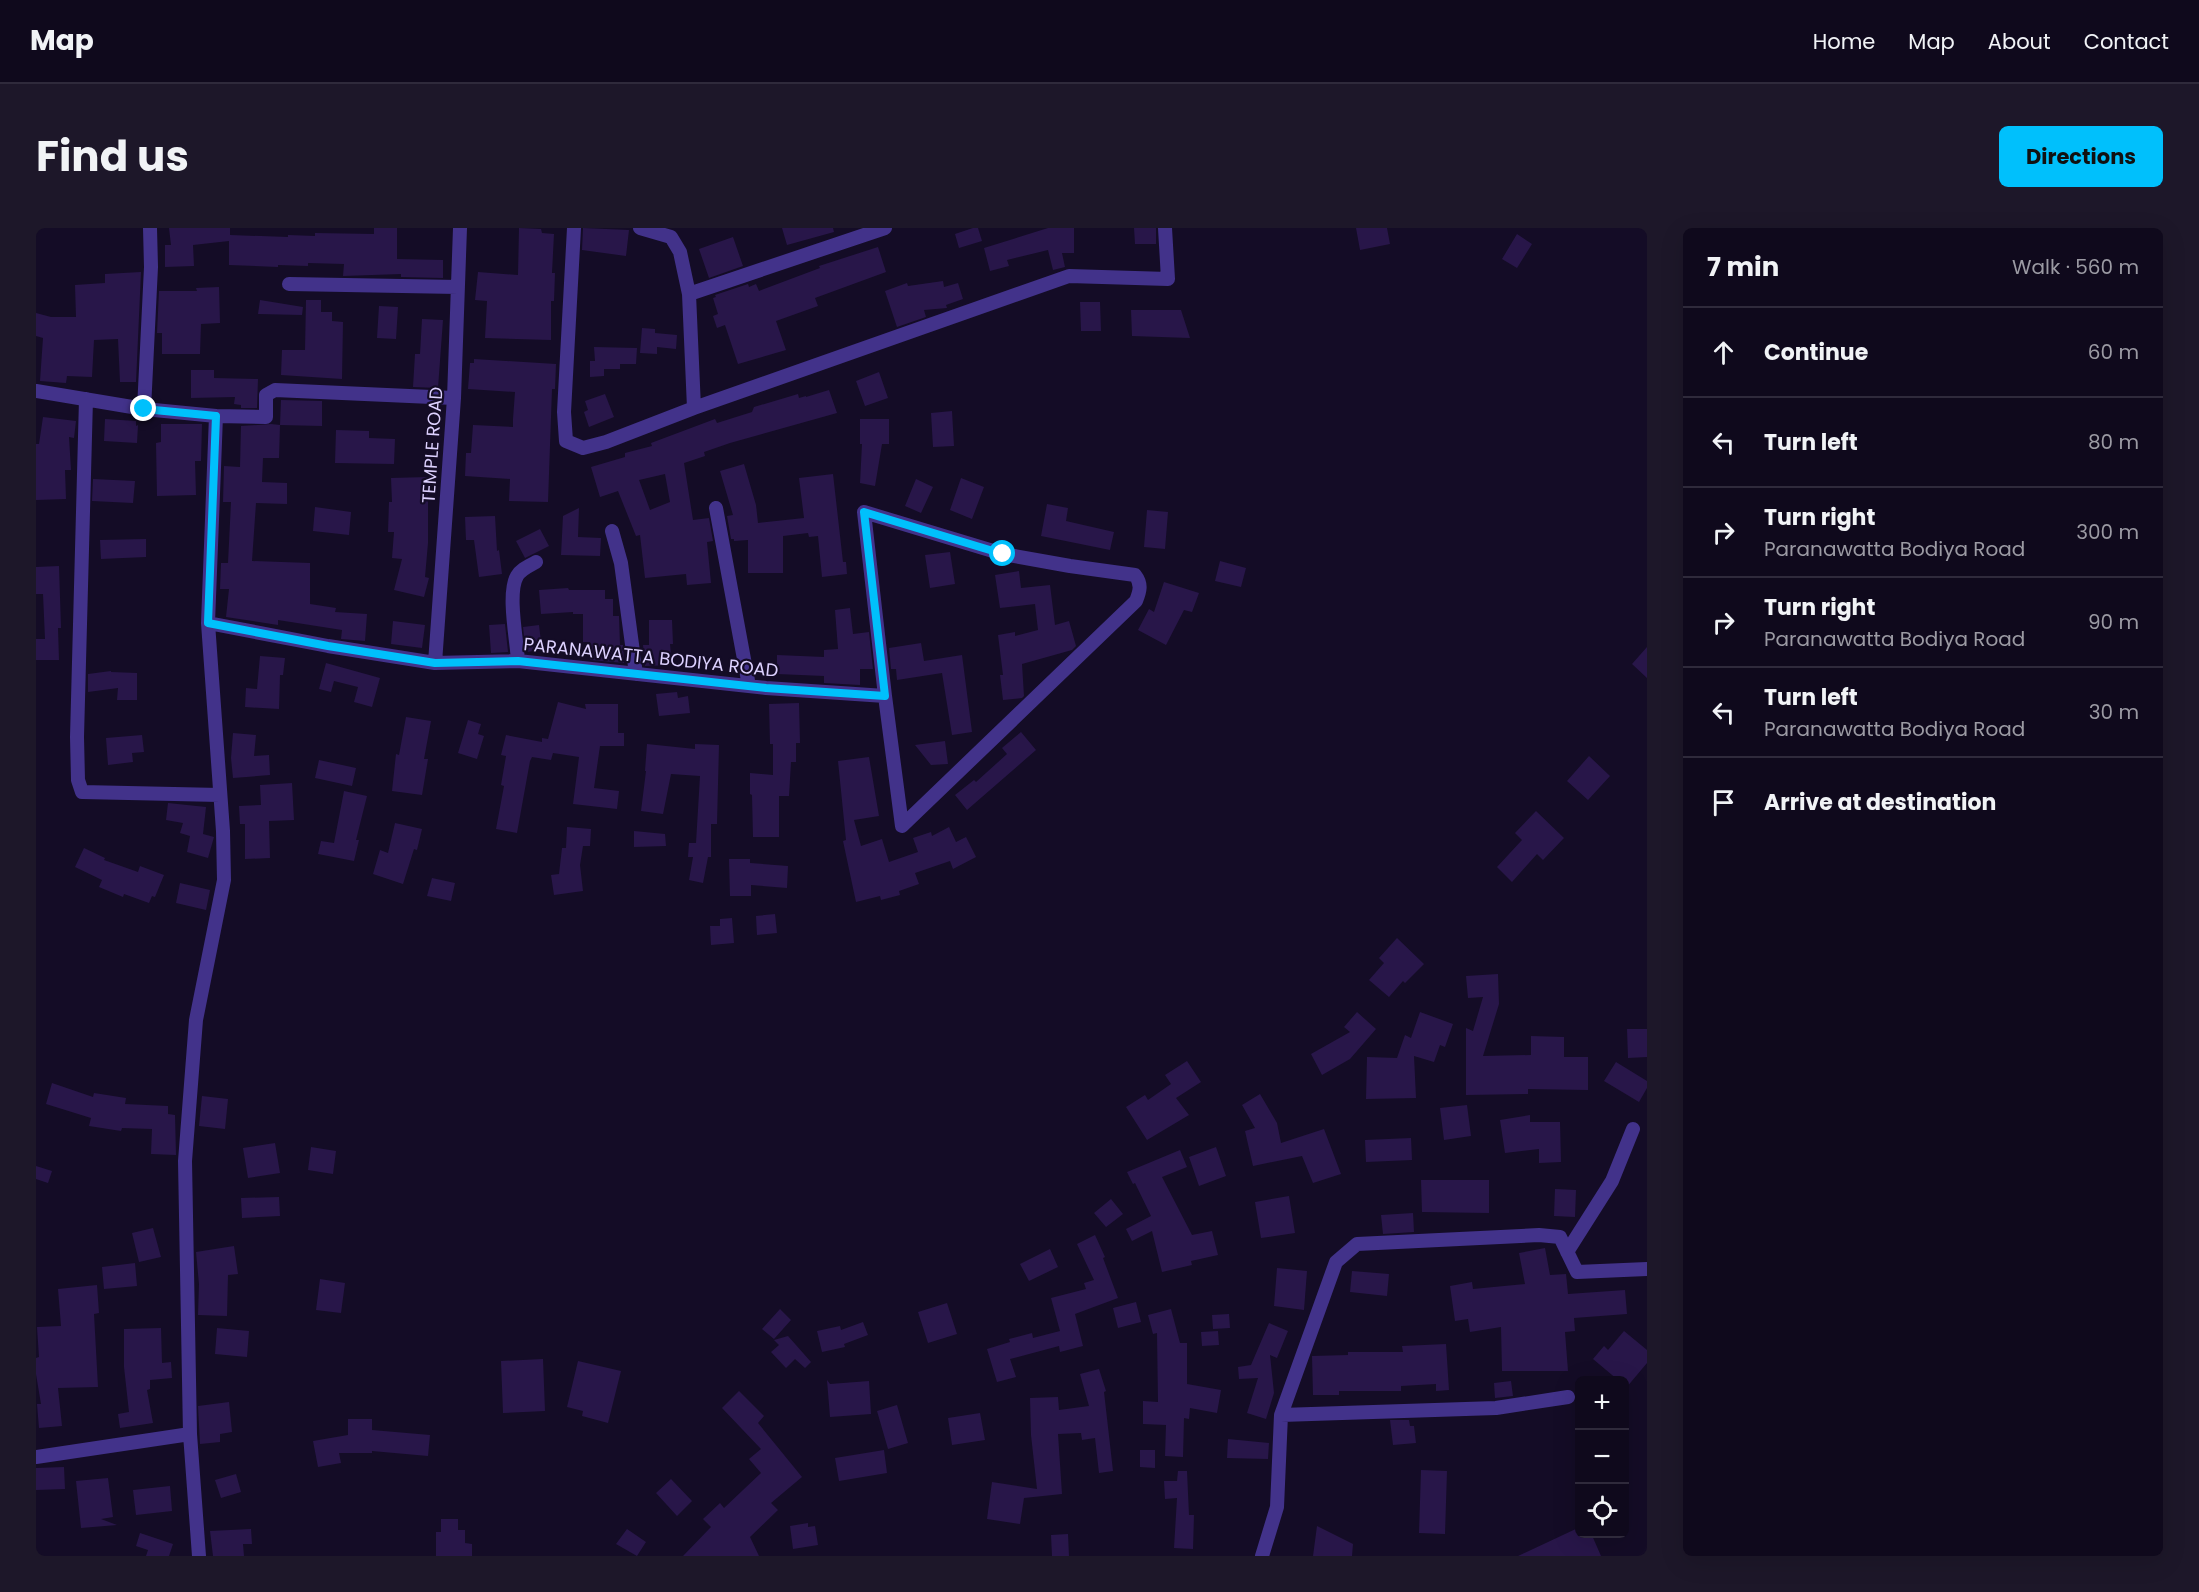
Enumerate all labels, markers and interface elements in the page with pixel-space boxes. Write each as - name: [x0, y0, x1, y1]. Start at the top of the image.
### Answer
- text: Map: [30, 21, 94, 60]
- text: Home: [1813, 27, 1875, 56]
- text: Map: [1908, 27, 1955, 56]
- text: About: [1988, 27, 2051, 56]
- text: Contact: [2084, 27, 2169, 56]
- button: Directions: [1999, 126, 2163, 187]
- text: Find us: [36, 127, 189, 186]
- text: 7 min: [1707, 249, 1779, 285]
- text: Walk · 560 m: [2012, 253, 2139, 281]
- icon: ahead: [1707, 336, 1740, 369]
- text: Continue: [1764, 337, 1868, 368]
- text: 60 m: [2088, 338, 2139, 366]
- street label: TEMPLE ROAD: [415, 386, 449, 504]
- route end: [130, 395, 156, 421]
- icon: left: [1707, 426, 1740, 459]
- text: Turn left: [1764, 427, 1858, 458]
- text: 80 m: [2088, 428, 2139, 456]
- text: Turn right: [1764, 502, 1875, 533]
- icon: right: [1707, 516, 1740, 549]
- text: 300 m: [2076, 518, 2139, 546]
- text: Paranawatta Bodiya Road: [1764, 535, 2025, 563]
- route start: [989, 540, 1015, 566]
- text: Turn right: [1764, 592, 1875, 623]
- icon: right: [1707, 606, 1740, 639]
- text: 90 m: [2088, 608, 2139, 636]
- text: Paranawatta Bodiya Road: [1764, 625, 2025, 653]
- street label: PARANAWATTA BODIYA ROAD: [522, 631, 780, 683]
- text: Turn left: [1764, 682, 1858, 713]
- icon: left: [1707, 696, 1740, 729]
- text: 30 m: [2089, 698, 2139, 726]
- text: Paranawatta Bodiya Road: [1764, 715, 2025, 743]
- icon: arrive: [1707, 786, 1740, 819]
- text: Arrive at destination: [1764, 787, 1996, 818]
- map controls: [1575, 1376, 1629, 1538]
- button: +: [1575, 1376, 1629, 1430]
- button: −: [1575, 1430, 1629, 1484]
- button: locate: [1575, 1484, 1629, 1538]

